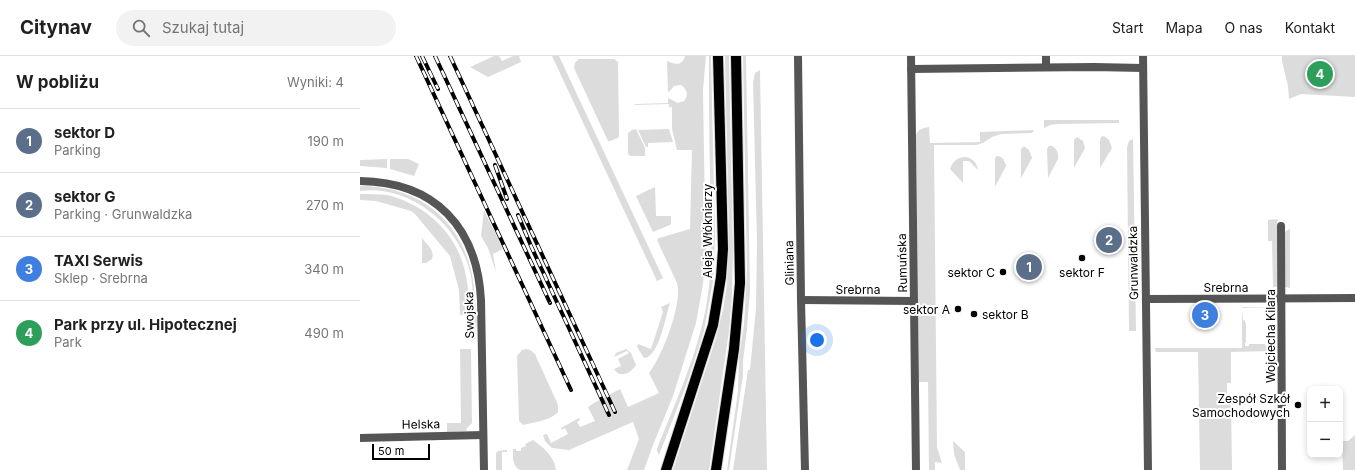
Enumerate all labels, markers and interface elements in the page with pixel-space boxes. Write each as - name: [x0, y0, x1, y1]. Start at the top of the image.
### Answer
- search box: [116, 10, 396, 46]
- text: Citynav: [20, 16, 92, 39]
- icon: search: [130, 17, 152, 39]
- text: Szukaj tutaj: [162, 18, 244, 37]
- text: Start: [1112, 19, 1143, 36]
- text: Mapa: [1165, 19, 1203, 36]
- text: O nas: [1225, 19, 1263, 36]
- text: Kontakt: [1285, 19, 1335, 36]
- pin: 4: [1307, 59, 1333, 89]
- text: W pobliżu: [16, 72, 99, 92]
- text: Wyniki: 4: [287, 74, 344, 90]
- text: sektor D: [54, 123, 115, 142]
- text: 1: [26, 133, 32, 149]
- text: 190 m: [307, 133, 344, 149]
- text: Parking: [54, 142, 101, 158]
- street label: Aleja Włókniarzy: [700, 184, 715, 278]
- text: sektor G: [54, 187, 116, 206]
- text: 2: [25, 197, 33, 213]
- text: 270 m: [306, 197, 344, 213]
- text: Parking · Grunwaldzka: [54, 206, 192, 222]
- pin: 2: [1096, 225, 1122, 255]
- street label: Grunwaldzka: [1125, 226, 1141, 300]
- street label: Rumuńska: [894, 233, 910, 293]
- street label: Gliniana: [781, 240, 797, 286]
- text: TAXI Serwis: [54, 251, 143, 270]
- pin: 1: [1016, 252, 1042, 282]
- marker: sektor F: [1077, 253, 1087, 263]
- text: 3: [25, 261, 33, 277]
- text: 340 m: [304, 261, 344, 277]
- place label: sektor C: [947, 265, 995, 280]
- place label: sektor F: [1059, 265, 1105, 280]
- marker: sektor C: [998, 267, 1008, 277]
- text: Sklep · Srebrna: [54, 270, 148, 286]
- street label: Srebrna: [1204, 280, 1248, 295]
- street label: Srebrna: [836, 282, 880, 297]
- street label: Wojciecha Kilara: [1263, 289, 1278, 383]
- street label: Swojska: [461, 291, 477, 339]
- pin: 3: [1192, 300, 1218, 330]
- place label: sektor A: [903, 302, 950, 317]
- marker: sektor A: [953, 304, 963, 314]
- place label: sektor B: [982, 307, 1029, 322]
- marker: sektor B: [969, 309, 979, 319]
- text: Park przy ul. Hipotecznej: [54, 315, 237, 334]
- text: 4: [25, 325, 33, 341]
- text: 490 m: [304, 325, 344, 341]
- your location: [807, 330, 827, 350]
- text: Park: [54, 334, 82, 350]
- map controls: [1307, 386, 1343, 458]
- button: +: [1307, 386, 1343, 422]
- place label: Zespół Szkół Samochodowych: [1192, 391, 1290, 420]
- marker: Zespół Szkół Samochodowych: [1293, 400, 1303, 410]
- street label: Helska: [402, 416, 440, 432]
- button: −: [1307, 422, 1343, 458]
- scale bar: [372, 442, 430, 461]
- text: 50 m: [378, 444, 404, 458]

